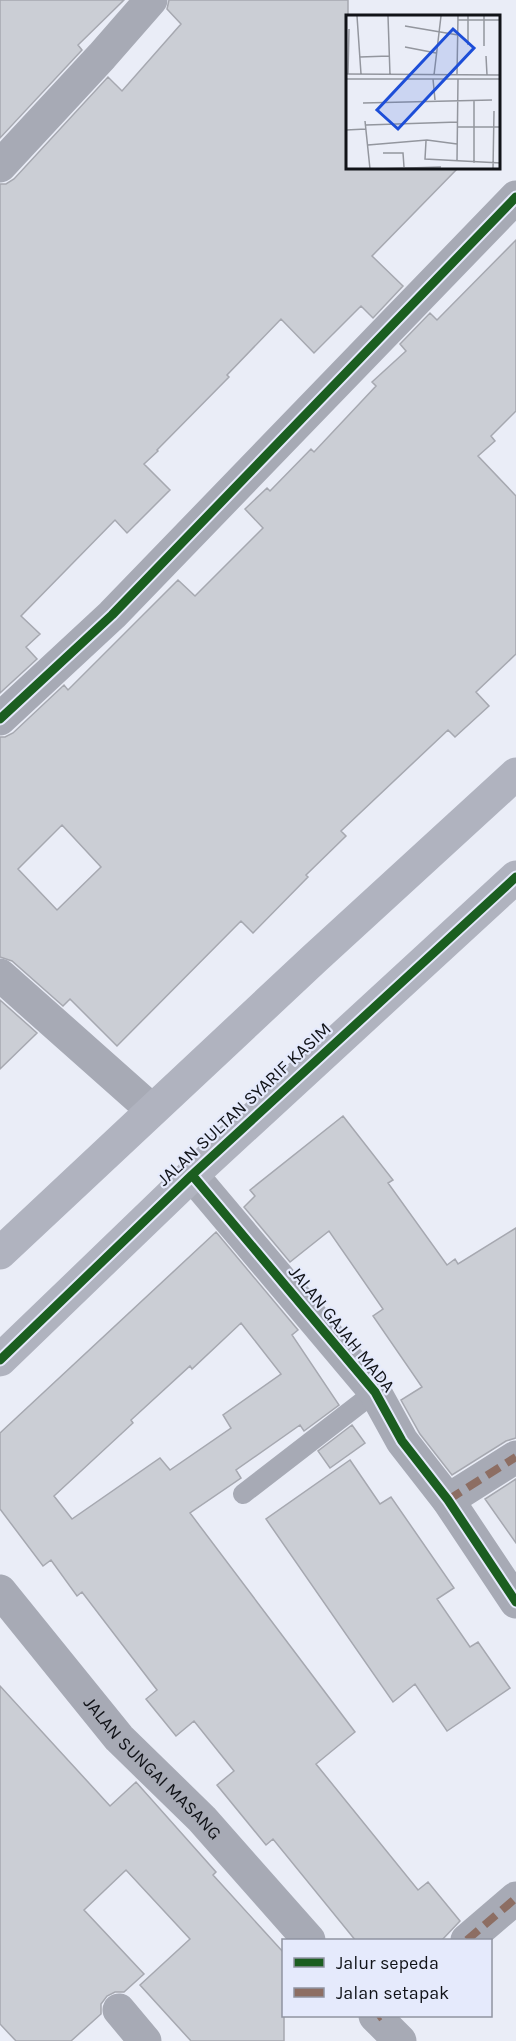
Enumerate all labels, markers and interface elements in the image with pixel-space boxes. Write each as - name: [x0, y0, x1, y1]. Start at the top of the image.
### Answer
- inset map: [346, 15, 501, 170]
- street label: JALAN SULTAN SYARIF KASIM: [152, 1018, 336, 1190]
- street label: JALAN GAJAH MADA: [284, 1261, 400, 1397]
- street label: JALAN SUNGAI MASANG: [79, 1692, 226, 1844]
- legend: [282, 1939, 492, 2017]
- text: Jalur sepeda: [336, 1952, 439, 1974]
- text: Jalan setapak: [336, 1982, 449, 2004]

